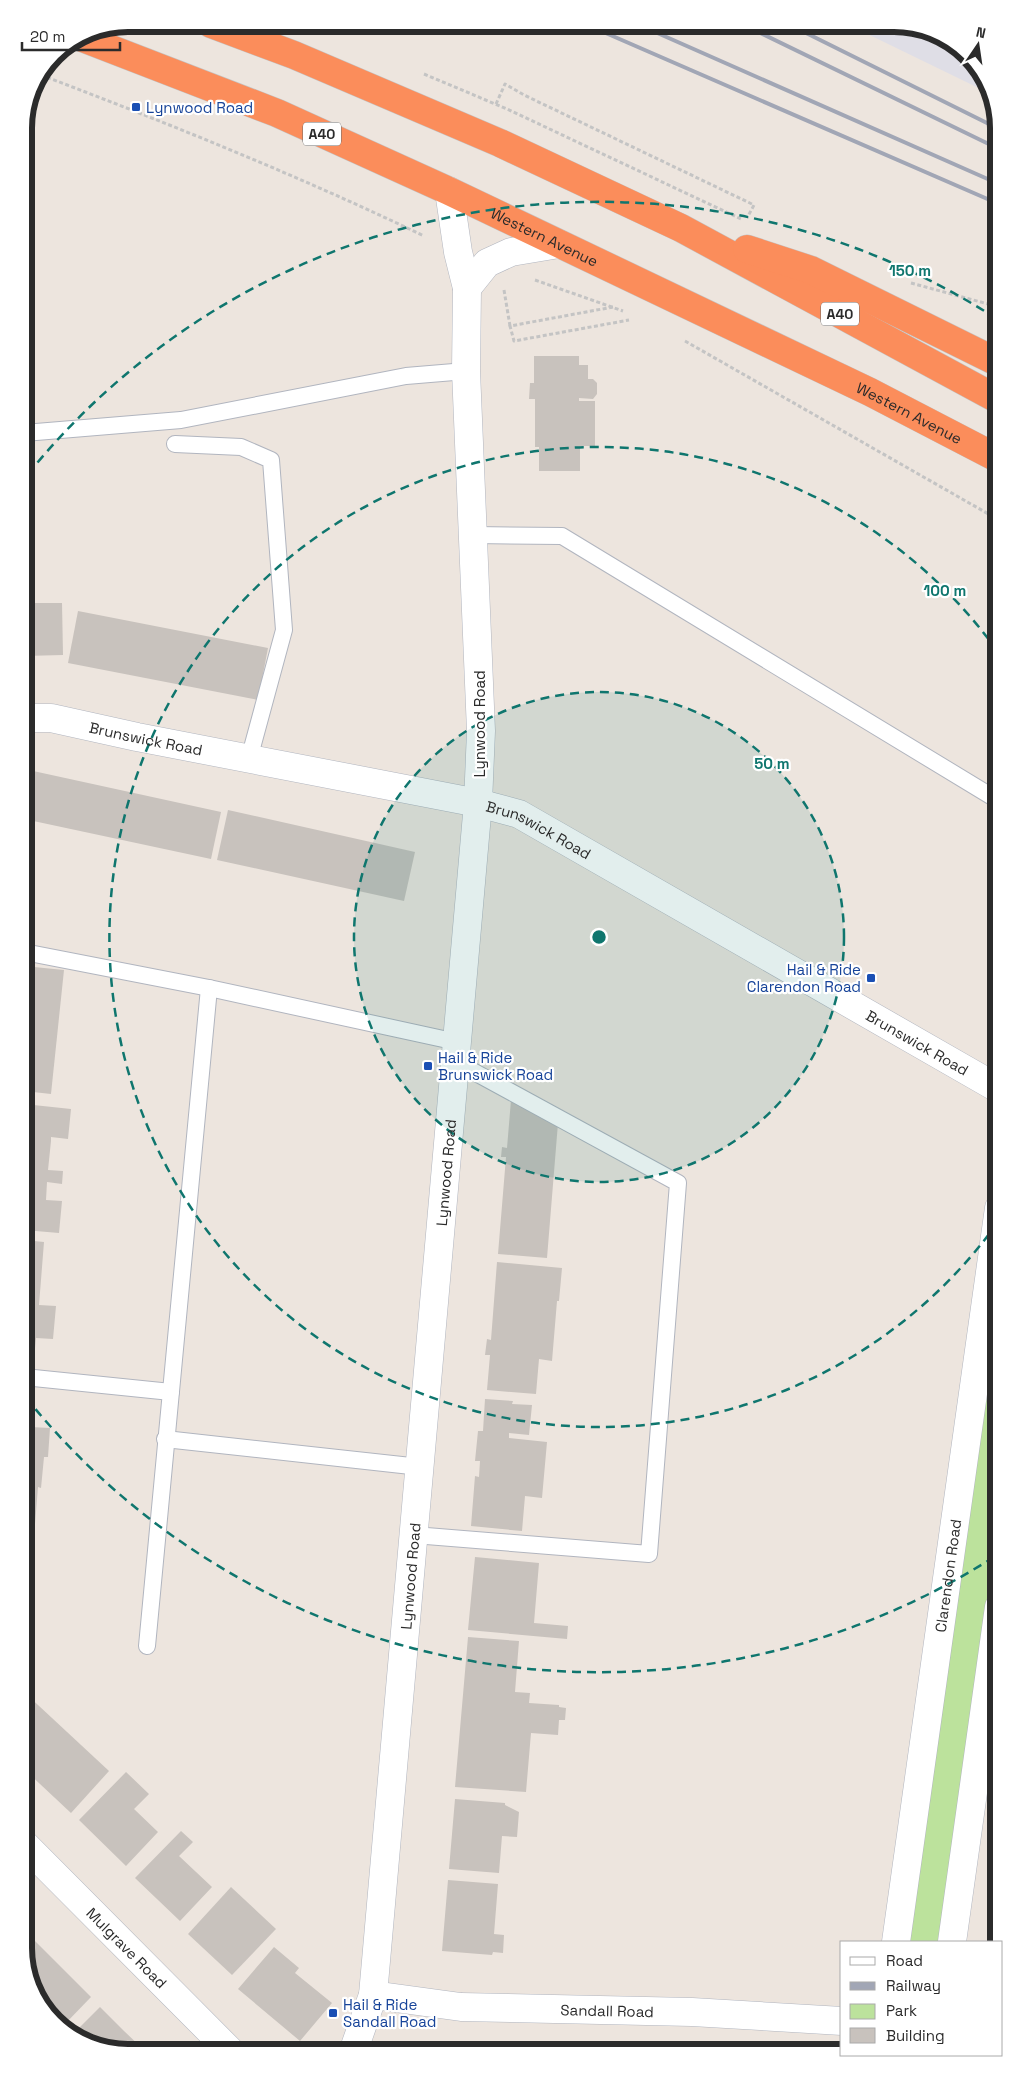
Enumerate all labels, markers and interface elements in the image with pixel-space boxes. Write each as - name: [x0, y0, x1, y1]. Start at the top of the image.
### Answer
- scale bar: [22, 20, 120, 52]
- north arrow: [953, 20, 1003, 70]
- text: N: [974, 23, 988, 42]
- text: 20 m: [30, 27, 65, 46]
- place label: Lynwood Road: [146, 98, 253, 117]
- marker: Lynwood Road: [130, 101, 142, 113]
- road number: A40: [303, 122, 341, 146]
- street label: Western Avenue: [488, 203, 601, 270]
- text: 150 m: [889, 261, 931, 280]
- road number: A40: [821, 302, 859, 326]
- street label: Western Avenue: [853, 377, 966, 448]
- text: 100 m: [924, 581, 966, 600]
- street label: Lynwood Road: [470, 670, 489, 778]
- street label: Brunswick Road: [87, 717, 204, 759]
- text: 50 m: [754, 754, 790, 773]
- street label: Brunswick Road: [484, 796, 595, 863]
- centre of rings: [590, 928, 608, 946]
- place label: Hail & Ride Clarendon Road: [747, 960, 861, 996]
- marker: Hail & Ride Clarendon Road: [865, 972, 877, 984]
- street label: Brunswick Road: [863, 1005, 972, 1079]
- place label: Hail & Ride Brunswick Road: [438, 1048, 553, 1084]
- marker: Hail & Ride Brunswick Road: [422, 1060, 434, 1072]
- street label: Lynwood Road: [431, 1118, 460, 1227]
- street label: Clarendon Road: [930, 1518, 965, 1634]
- street label: Lynwood Road: [396, 1522, 424, 1630]
- street label: Mulgrave Road: [83, 1903, 171, 1992]
- legend: [840, 1941, 1003, 2056]
- text: Road: [886, 1951, 923, 1970]
- text: Railway: [886, 1976, 941, 1995]
- place label: Hail & Ride Sandall Road: [343, 1995, 436, 2031]
- street label: Sandall Road: [560, 2000, 654, 2021]
- text: Park: [886, 2001, 917, 2020]
- marker: Hail & Ride Sandall Road: [327, 2007, 339, 2019]
- text: Building: [886, 2026, 945, 2045]

